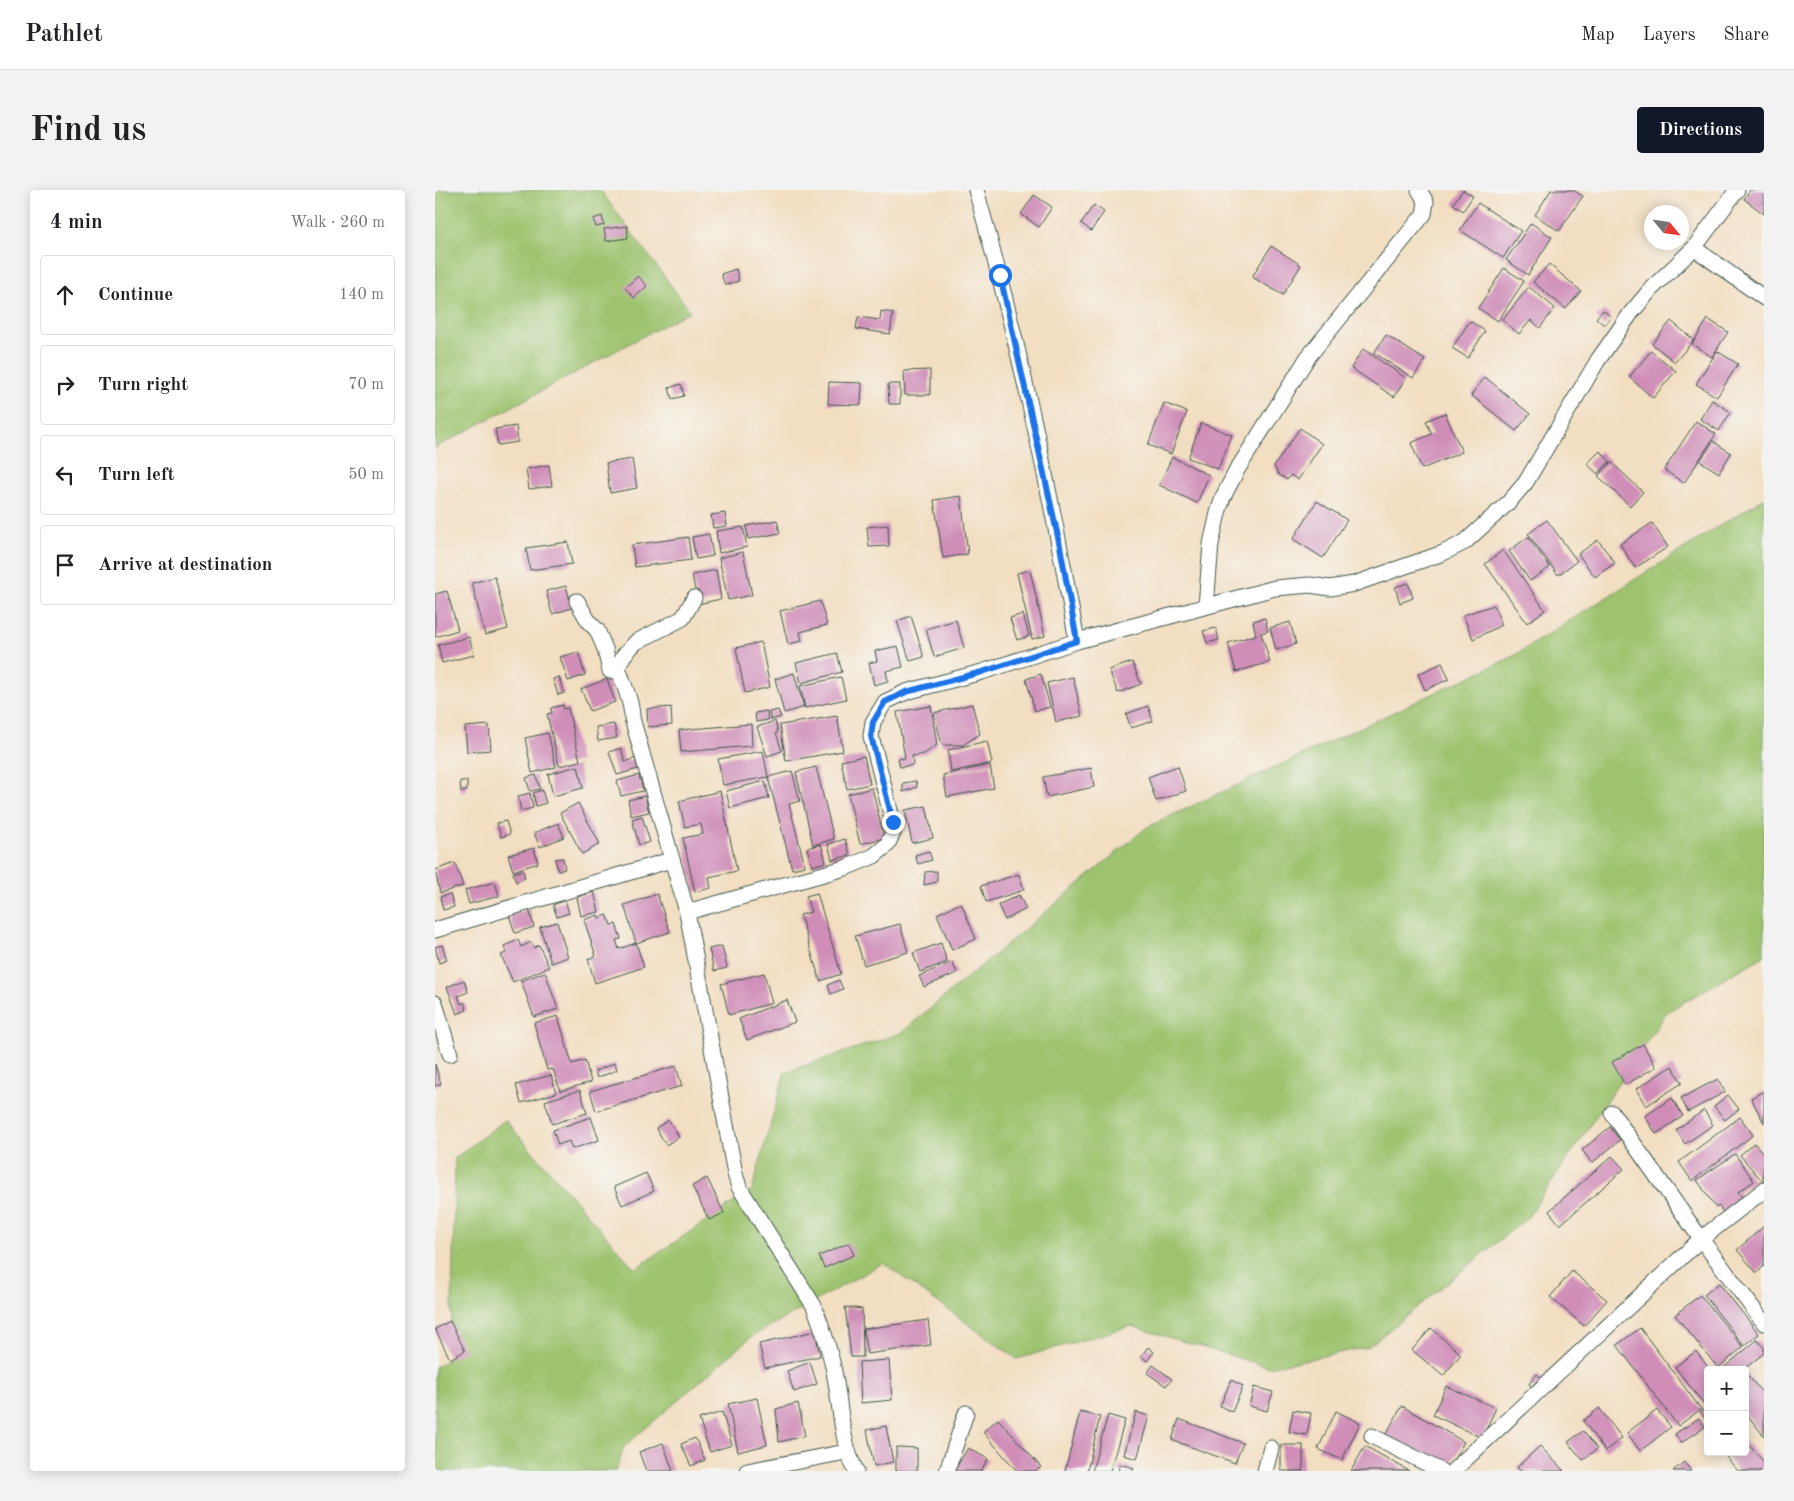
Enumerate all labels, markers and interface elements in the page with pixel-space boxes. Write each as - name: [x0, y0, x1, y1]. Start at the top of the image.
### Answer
- text: Pathlet: [25, 23, 103, 47]
- text: Map: [1581, 26, 1615, 44]
- text: Layers: [1643, 26, 1695, 44]
- text: Share: [1723, 26, 1769, 44]
- button: Directions: [1637, 107, 1764, 153]
- text: Find us: [30, 113, 146, 148]
- north arrow: [1644, 205, 1689, 250]
- text: 4 min: [50, 212, 103, 233]
- text: Walk · 260 m: [290, 215, 385, 231]
- route start: [989, 264, 1012, 287]
- icon: ahead: [51, 281, 79, 309]
- text: Continue: [98, 286, 173, 305]
- text: 140 m: [339, 287, 384, 303]
- icon: right: [51, 371, 79, 399]
- text: Turn right: [98, 376, 188, 395]
- text: 70 m: [348, 377, 384, 393]
- icon: left: [51, 461, 79, 489]
- text: Turn left: [98, 466, 175, 485]
- text: 50 m: [348, 467, 384, 483]
- icon: arrive: [51, 551, 79, 579]
- text: Arrive at destination: [98, 556, 272, 575]
- route end: [882, 811, 905, 834]
- map controls: [1704, 1366, 1749, 1456]
- button: +: [1704, 1366, 1749, 1411]
- button: −: [1704, 1411, 1749, 1456]

